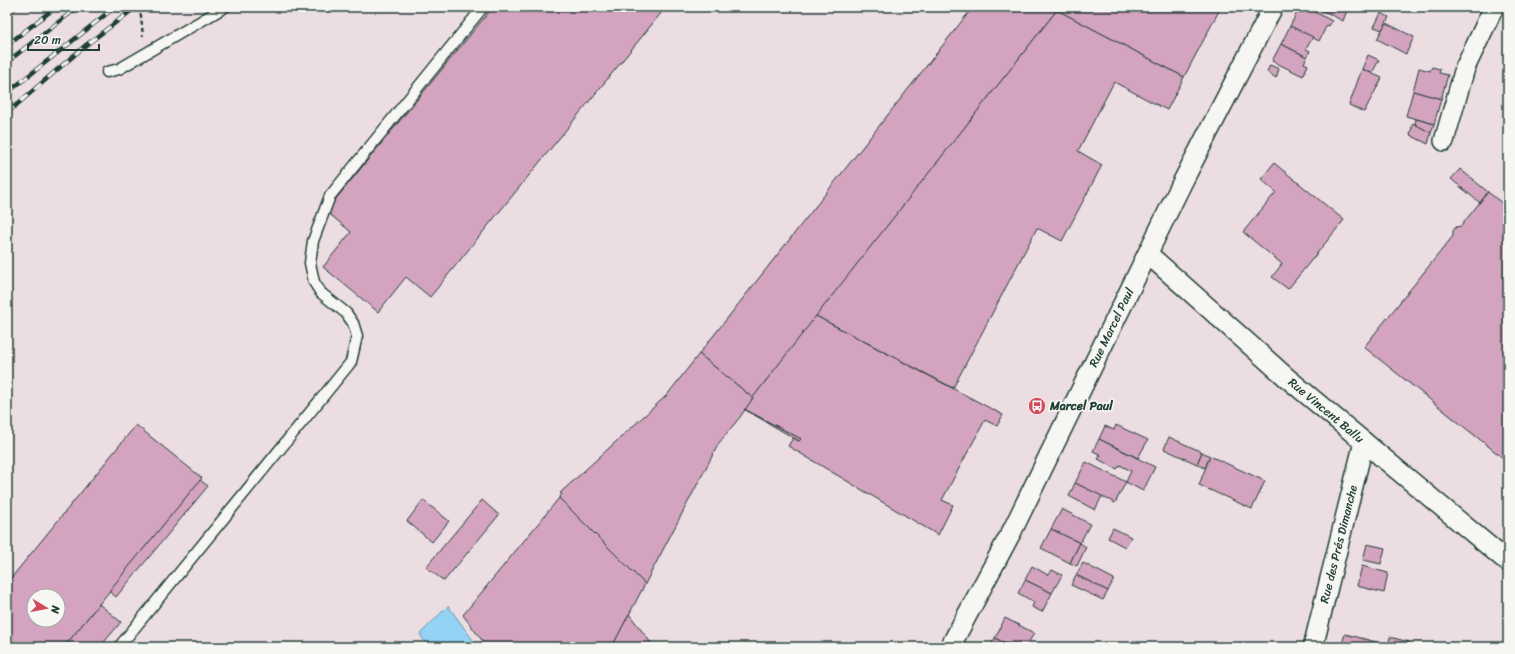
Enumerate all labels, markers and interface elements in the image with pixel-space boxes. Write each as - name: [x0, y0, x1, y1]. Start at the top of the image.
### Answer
- scale bar: [28, 26, 99, 52]
- text: 20 m: [34, 29, 61, 51]
- street label: Rue Marcel Paul: [1083, 283, 1140, 371]
- street label: Rue Vincent Ballu: [1283, 372, 1370, 449]
- place label: Marcel Paul: [1049, 395, 1113, 417]
- bus stop icon: Marcel Paul: [1027, 396, 1047, 416]
- street label: Rue des Prés Dimanche: [1313, 482, 1364, 606]
- north arrow: [26, 588, 66, 628]
- text: N: [45, 603, 66, 615]

